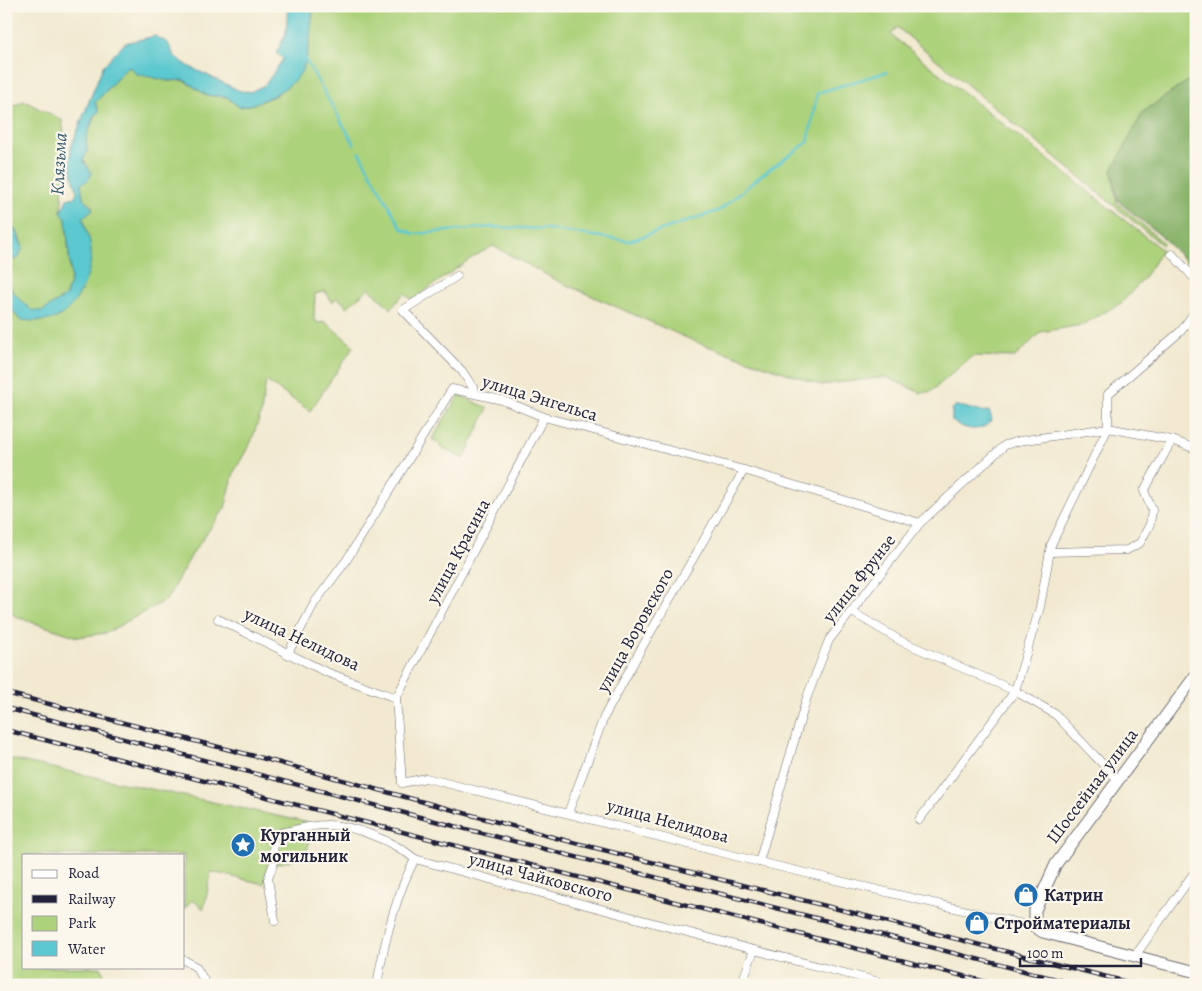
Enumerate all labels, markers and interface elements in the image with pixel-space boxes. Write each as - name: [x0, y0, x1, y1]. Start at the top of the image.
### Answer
- water label: Клязьма: [44, 132, 74, 196]
- street label: улица Энгельса: [478, 369, 601, 427]
- street label: улица Красина: [420, 494, 496, 609]
- street label: улица Фрунзе: [816, 529, 901, 628]
- street label: улица Воровского: [590, 563, 679, 697]
- street label: улица Нелидова: [239, 601, 364, 677]
- street label: Шоссейная улица: [1041, 723, 1144, 849]
- street label: улица Нелидова: [603, 793, 732, 849]
- place label: Курганный могильник: [260, 823, 351, 868]
- place icon: Курганный могильник: [230, 832, 256, 858]
- street label: улица Чайковского: [465, 846, 616, 908]
- legend: [22, 854, 185, 968]
- text: Road: [68, 863, 100, 883]
- shop icon: Катрин: [1013, 882, 1039, 908]
- place label: Катрин: [1044, 883, 1104, 907]
- text: Railway: [68, 889, 116, 909]
- shop icon: Стройматериалы: [964, 910, 990, 936]
- place label: Стройматериалы: [994, 911, 1131, 935]
- text: Park: [68, 913, 97, 933]
- scale bar: [1020, 936, 1141, 968]
- text: Water: [67, 939, 105, 959]
- text: 100 m: [1027, 943, 1064, 963]

